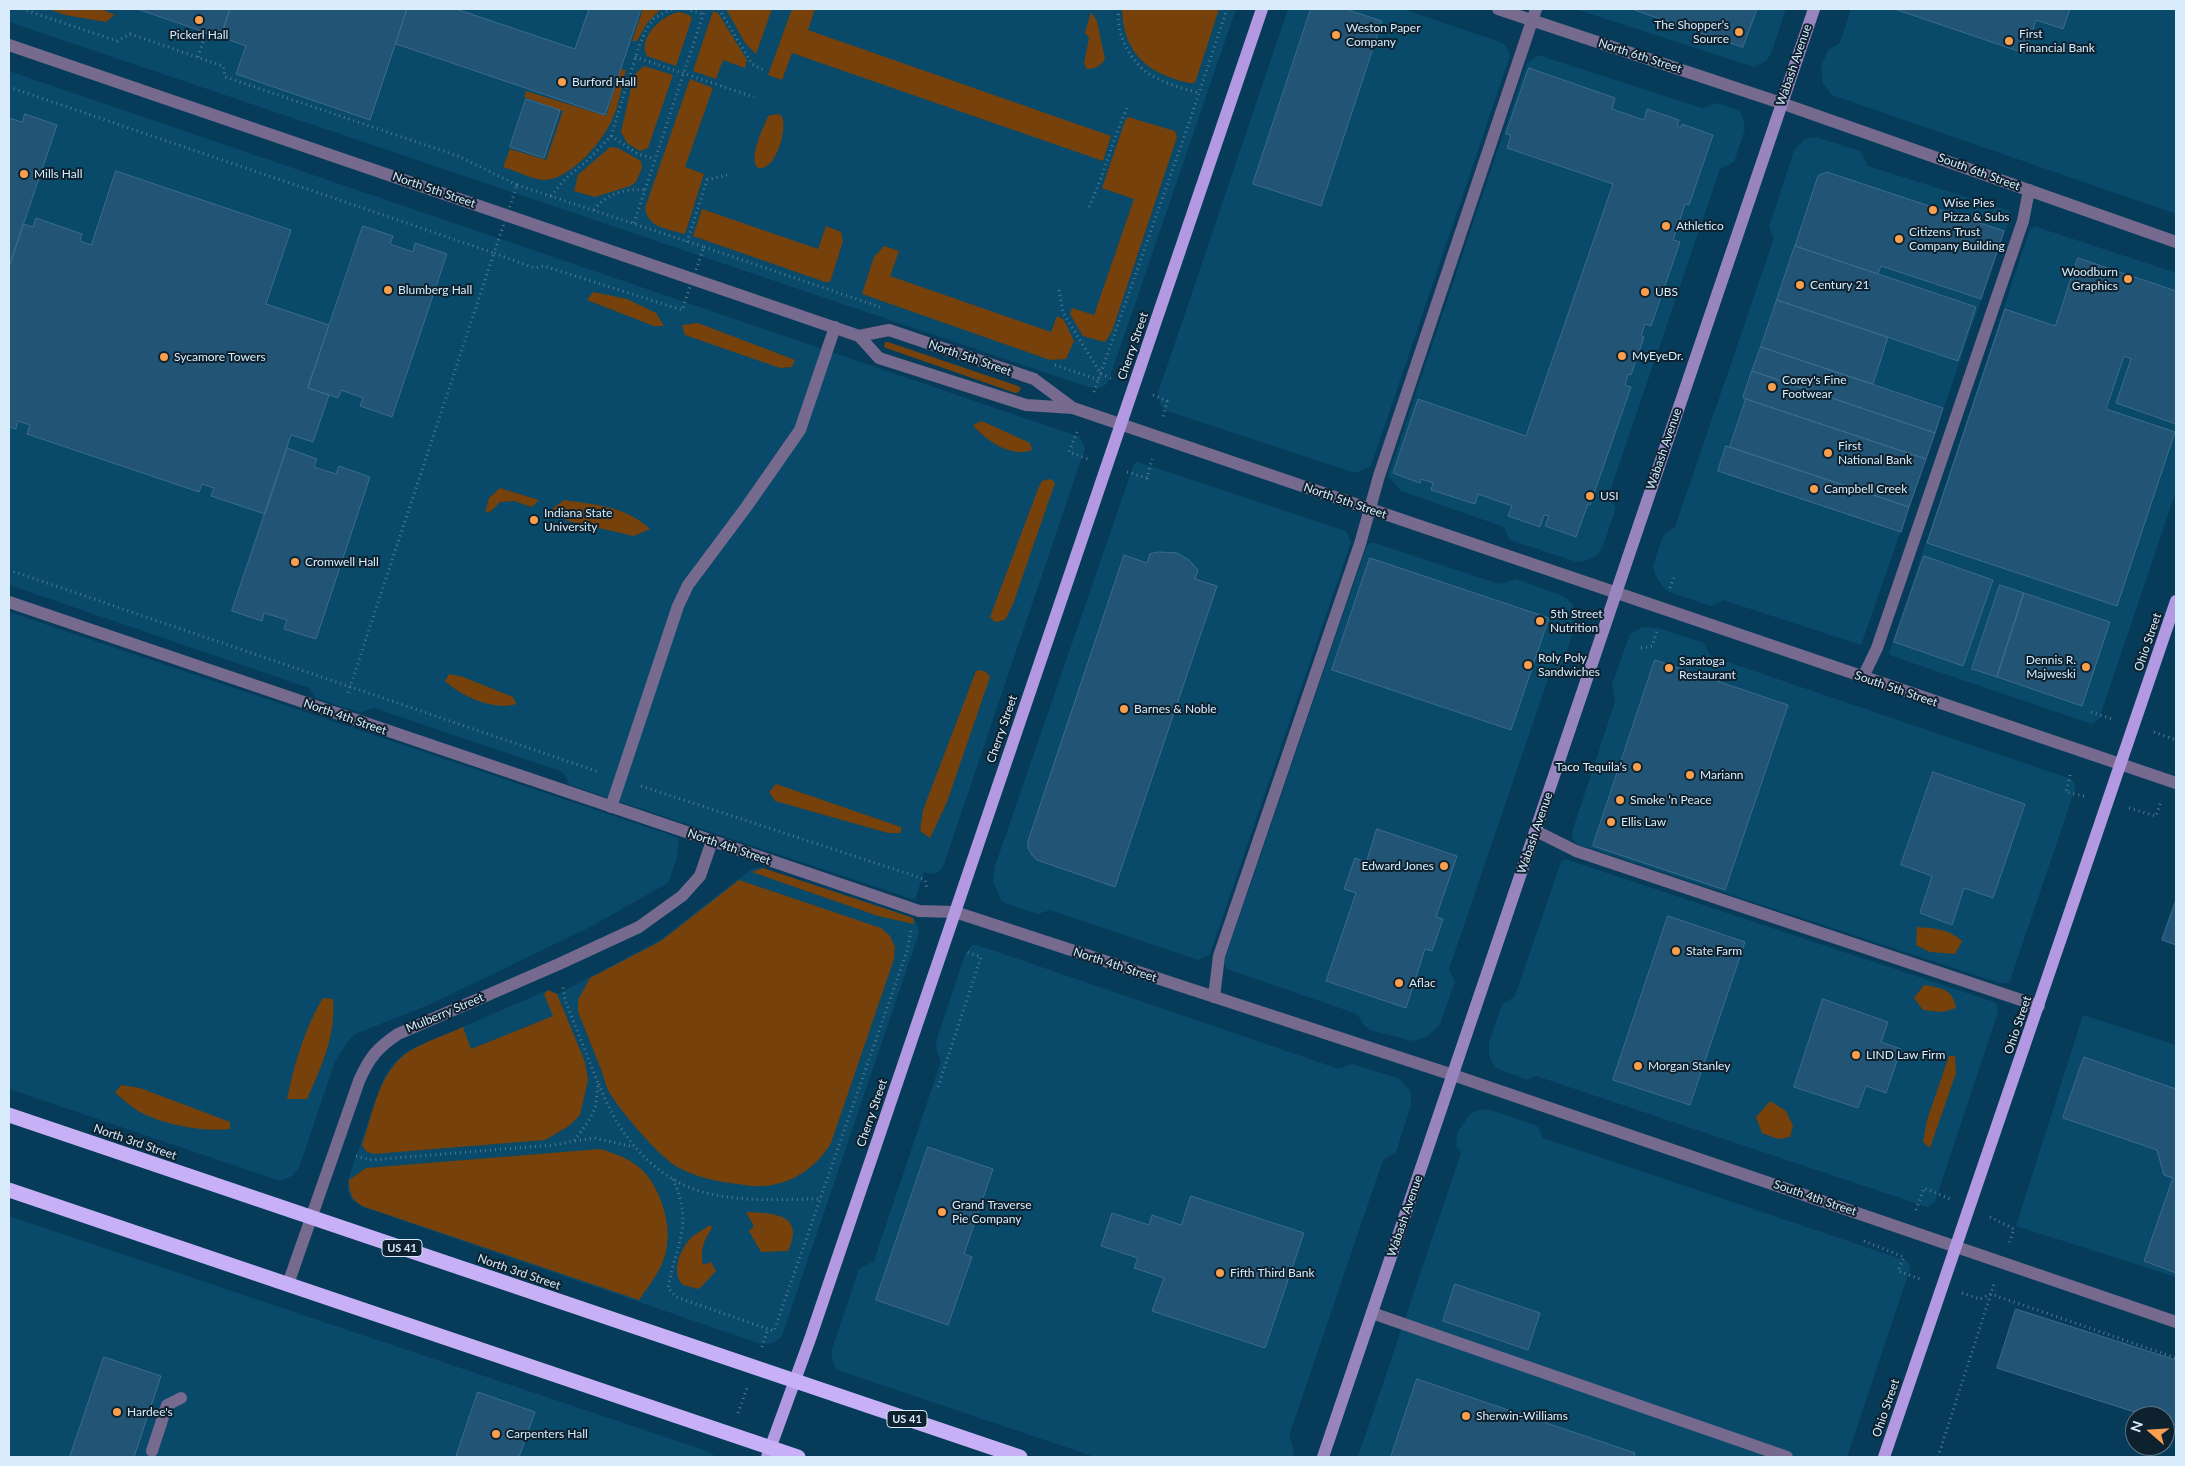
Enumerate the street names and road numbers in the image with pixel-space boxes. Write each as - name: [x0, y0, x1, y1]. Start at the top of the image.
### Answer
- street label: Wabash Avenue: [1773, 22, 1815, 108]
- street label: North 6th Street: [1596, 36, 1684, 76]
- street label: South 6th Street: [1936, 150, 2022, 194]
- street label: North 5th Street: [391, 169, 477, 211]
- street label: Cherry Street: [1115, 310, 1151, 382]
- street label: North 5th Street: [927, 337, 1013, 379]
- street label: Wabash Avenue: [1643, 406, 1685, 492]
- street label: North 5th Street: [1302, 480, 1388, 522]
- street label: Ohio Street: [2131, 611, 2165, 673]
- street label: South 5th Street: [1853, 668, 1939, 710]
- street label: Cherry Street: [984, 693, 1020, 765]
- street label: North 4th Street: [302, 696, 388, 738]
- street label: Wabash Avenue: [1514, 790, 1556, 876]
- street label: North 4th Street: [686, 826, 772, 868]
- street label: North 4th Street: [1071, 945, 1159, 985]
- street label: Mulberry Street: [404, 990, 486, 1036]
- street label: Ohio Street: [2001, 994, 2035, 1056]
- street label: Cherry Street: [854, 1077, 890, 1149]
- street label: North 3rd Street: [92, 1121, 178, 1163]
- street label: Wabash Avenue: [1384, 1173, 1426, 1259]
- street label: South 4th Street: [1772, 1177, 1858, 1219]
- road number: US 41: [382, 1240, 422, 1256]
- street label: North 3rd Street: [476, 1251, 562, 1293]
- street label: Ohio Street: [1869, 1377, 1903, 1439]
- road number: US 41: [887, 1410, 927, 1428]

